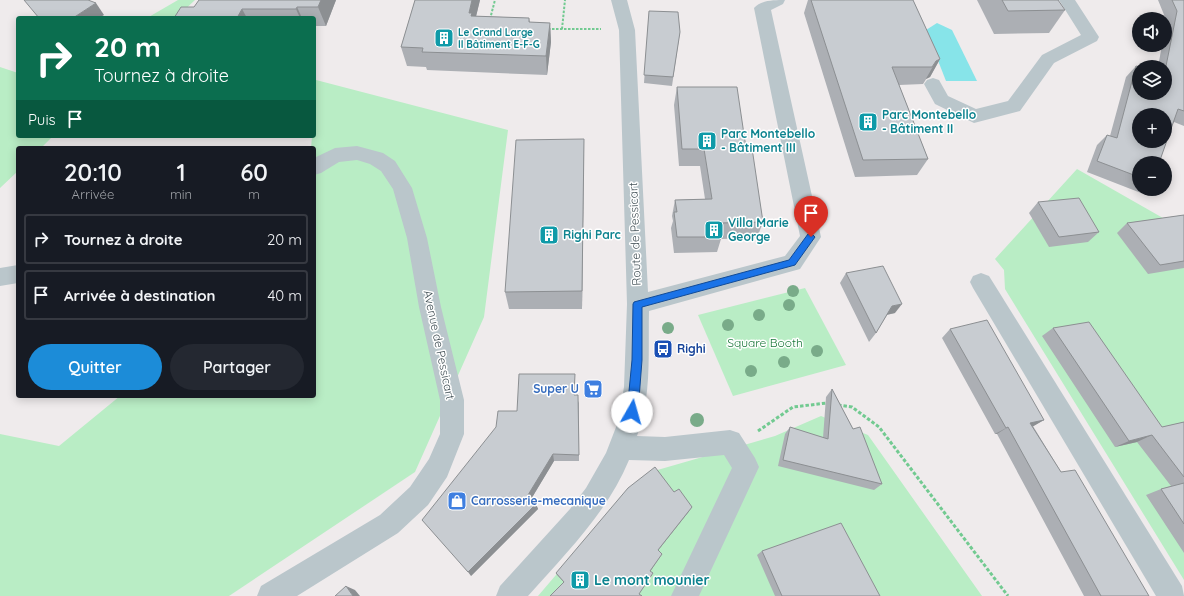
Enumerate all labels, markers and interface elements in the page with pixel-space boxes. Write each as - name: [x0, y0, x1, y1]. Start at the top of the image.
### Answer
- map controls: [1132, 12, 1172, 196]
- button: sound: [1132, 12, 1172, 52]
- place label: Le Grand Large II Bâtiment E-F-G: [458, 26, 540, 51]
- building icon: Le Grand Large II Bâtiment E-F-G: [433, 27, 455, 49]
- text: 20 m: [94, 29, 161, 64]
- icon: right: [28, 32, 80, 84]
- button: layers: [1132, 60, 1172, 100]
- text: Tournez à droite: [94, 64, 229, 87]
- place label: Parc Montebello - Bâtiment II: [882, 107, 977, 136]
- icon: arrive: [64, 108, 86, 130]
- button: +: [1132, 108, 1172, 148]
- text: Puis: [28, 110, 56, 129]
- building icon: Parc Montebello - Bâtiment II: [857, 111, 879, 133]
- place label: Parc Montebello - Bâtiment III: [721, 126, 816, 155]
- building icon: Parc Montebello - Bâtiment III: [696, 130, 718, 152]
- button: −: [1132, 156, 1172, 196]
- text: 20:10: [64, 157, 122, 187]
- text: 1: [176, 157, 186, 187]
- text: 60: [240, 157, 268, 187]
- street label: Route de Pessicart: [625, 182, 644, 286]
- text: Arrivée: [72, 186, 114, 202]
- text: min: [170, 186, 192, 202]
- text: m: [248, 186, 260, 202]
- pin: [794, 196, 828, 237]
- icon: arrive: [800, 202, 822, 224]
- place label: Villa Marie George: [728, 215, 789, 244]
- building icon: Villa Marie George: [703, 219, 725, 241]
- building icon: Righi Parc: [538, 224, 560, 246]
- place label: Righi Parc: [563, 227, 621, 242]
- icon: right: [30, 228, 52, 250]
- text: Tournez à droite: [64, 230, 183, 249]
- text: 20 m: [267, 230, 302, 249]
- icon: arrive: [30, 284, 52, 306]
- text: Arrivée à destination: [64, 286, 216, 305]
- text: 40 m: [267, 286, 302, 305]
- street label: Avenue de Pessicart: [421, 289, 458, 401]
- park label: Square Booth: [727, 335, 803, 350]
- bus stop icon: Righi: [652, 338, 674, 360]
- place label: Righi: [677, 341, 706, 356]
- button: Quitter: [28, 344, 162, 390]
- button: Partager: [170, 344, 304, 390]
- supermarket icon: Super U: [582, 378, 604, 400]
- place label: Super U: [533, 381, 579, 396]
- position arrow: [611, 391, 653, 433]
- shop icon: Carrosserie-mecanique: [446, 490, 468, 512]
- place label: Carrosserie-mecanique: [471, 493, 606, 508]
- building icon: Le mont mounier: [569, 569, 591, 591]
- place label: Le mont mounier: [594, 571, 710, 589]

